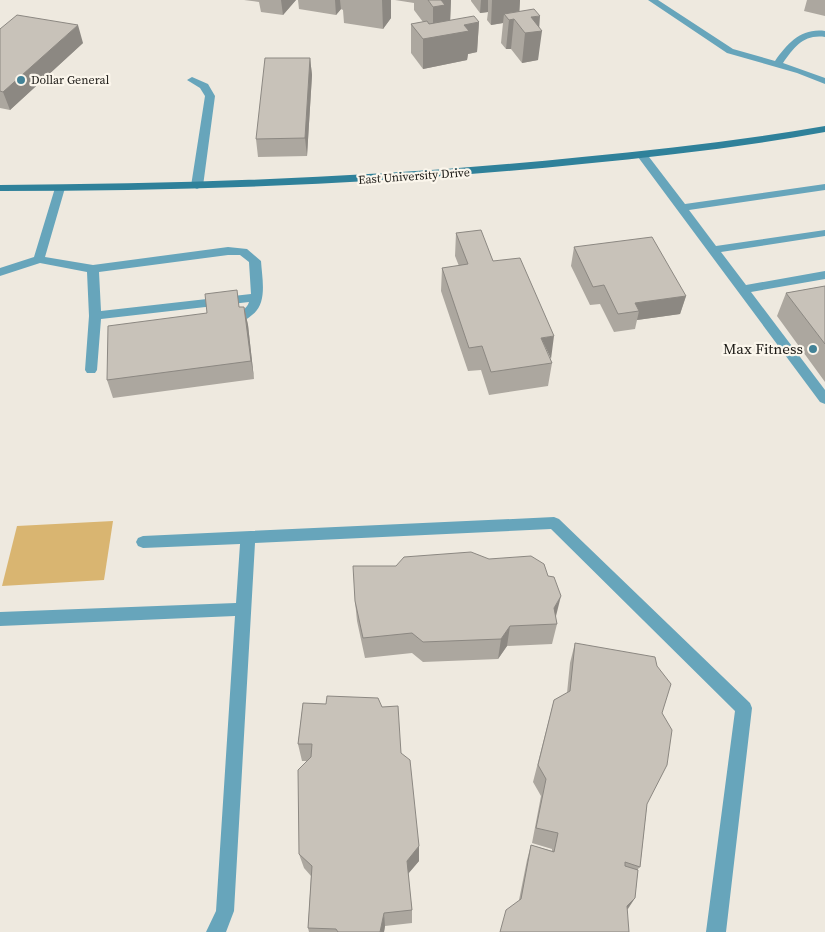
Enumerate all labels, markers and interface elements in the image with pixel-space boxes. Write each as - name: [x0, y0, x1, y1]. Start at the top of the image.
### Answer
- place label: Dollar General: [31, 72, 110, 88]
- marker: Dollar General: [15, 74, 27, 86]
- street label: East University Drive: [358, 164, 470, 188]
- place label: Max Fitness: [723, 338, 803, 359]
- marker: Max Fitness: [807, 343, 819, 355]

